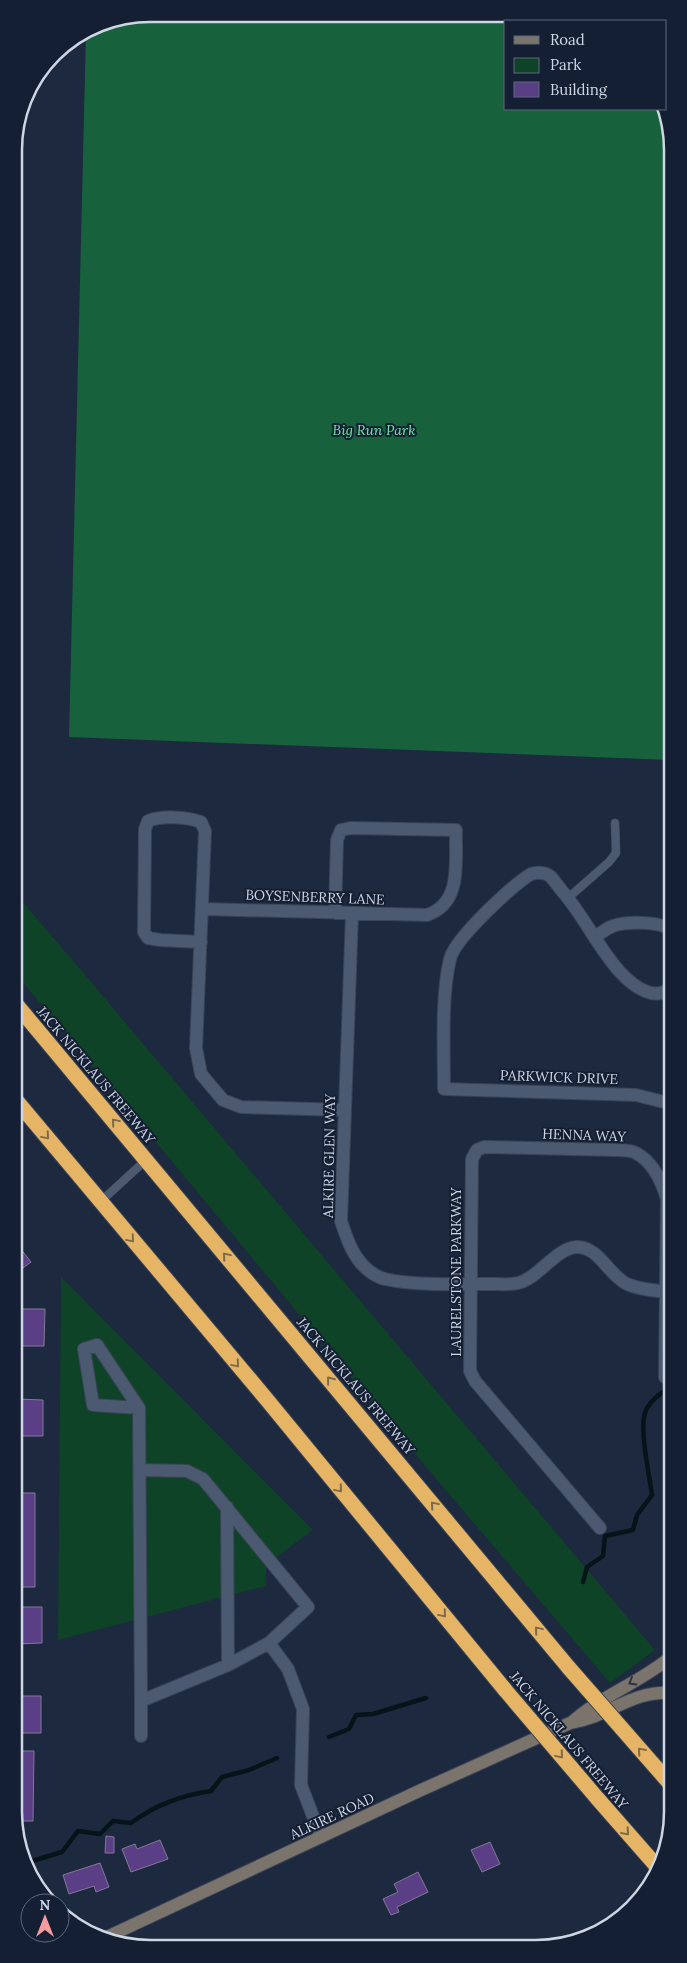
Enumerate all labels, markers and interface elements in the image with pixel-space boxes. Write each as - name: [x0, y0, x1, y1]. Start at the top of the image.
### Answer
- legend: [504, 20, 667, 110]
- text: Road: [550, 30, 585, 49]
- text: Park: [550, 55, 581, 74]
- text: Building: [550, 80, 608, 99]
- park label: Big Run Park: [333, 421, 415, 439]
- street label: BOYSENBERRY LANE: [245, 886, 385, 908]
- street label: JACK NICKLAUS FREEWAY: [32, 1002, 160, 1148]
- street label: PARKWICK DRIVE: [500, 1066, 619, 1088]
- street label: ALKIRE GLEN WAY: [319, 1092, 339, 1219]
- one-way arrow: [111, 1119, 120, 1128]
- street label: HENNA WAY: [542, 1125, 627, 1145]
- one-way arrow: [41, 1131, 50, 1140]
- street label: LAURELSTONE PARKWAY: [447, 1186, 465, 1357]
- one-way arrow: [126, 1234, 135, 1243]
- one-way arrow: [223, 1252, 232, 1261]
- street label: JACK NICKLAUS FREEWAY: [292, 1313, 420, 1459]
- one-way arrow: [230, 1358, 239, 1367]
- one-way arrow: [327, 1377, 336, 1386]
- one-way arrow: [333, 1483, 342, 1492]
- one-way arrow: [431, 1502, 440, 1511]
- one-way arrow: [437, 1609, 446, 1618]
- one-way arrow: [535, 1627, 544, 1636]
- street label: JACK NICKLAUS FREEWAY: [505, 1667, 633, 1813]
- one-way arrow: [629, 1676, 638, 1686]
- one-way arrow: [637, 1747, 646, 1756]
- one-way arrow: [554, 1749, 563, 1758]
- street label: ALKIRE ROAD: [286, 1789, 377, 1844]
- one-way arrow: [620, 1826, 629, 1835]
- north arrow: [20, 1893, 70, 1943]
- text: N: [40, 1896, 51, 1914]

